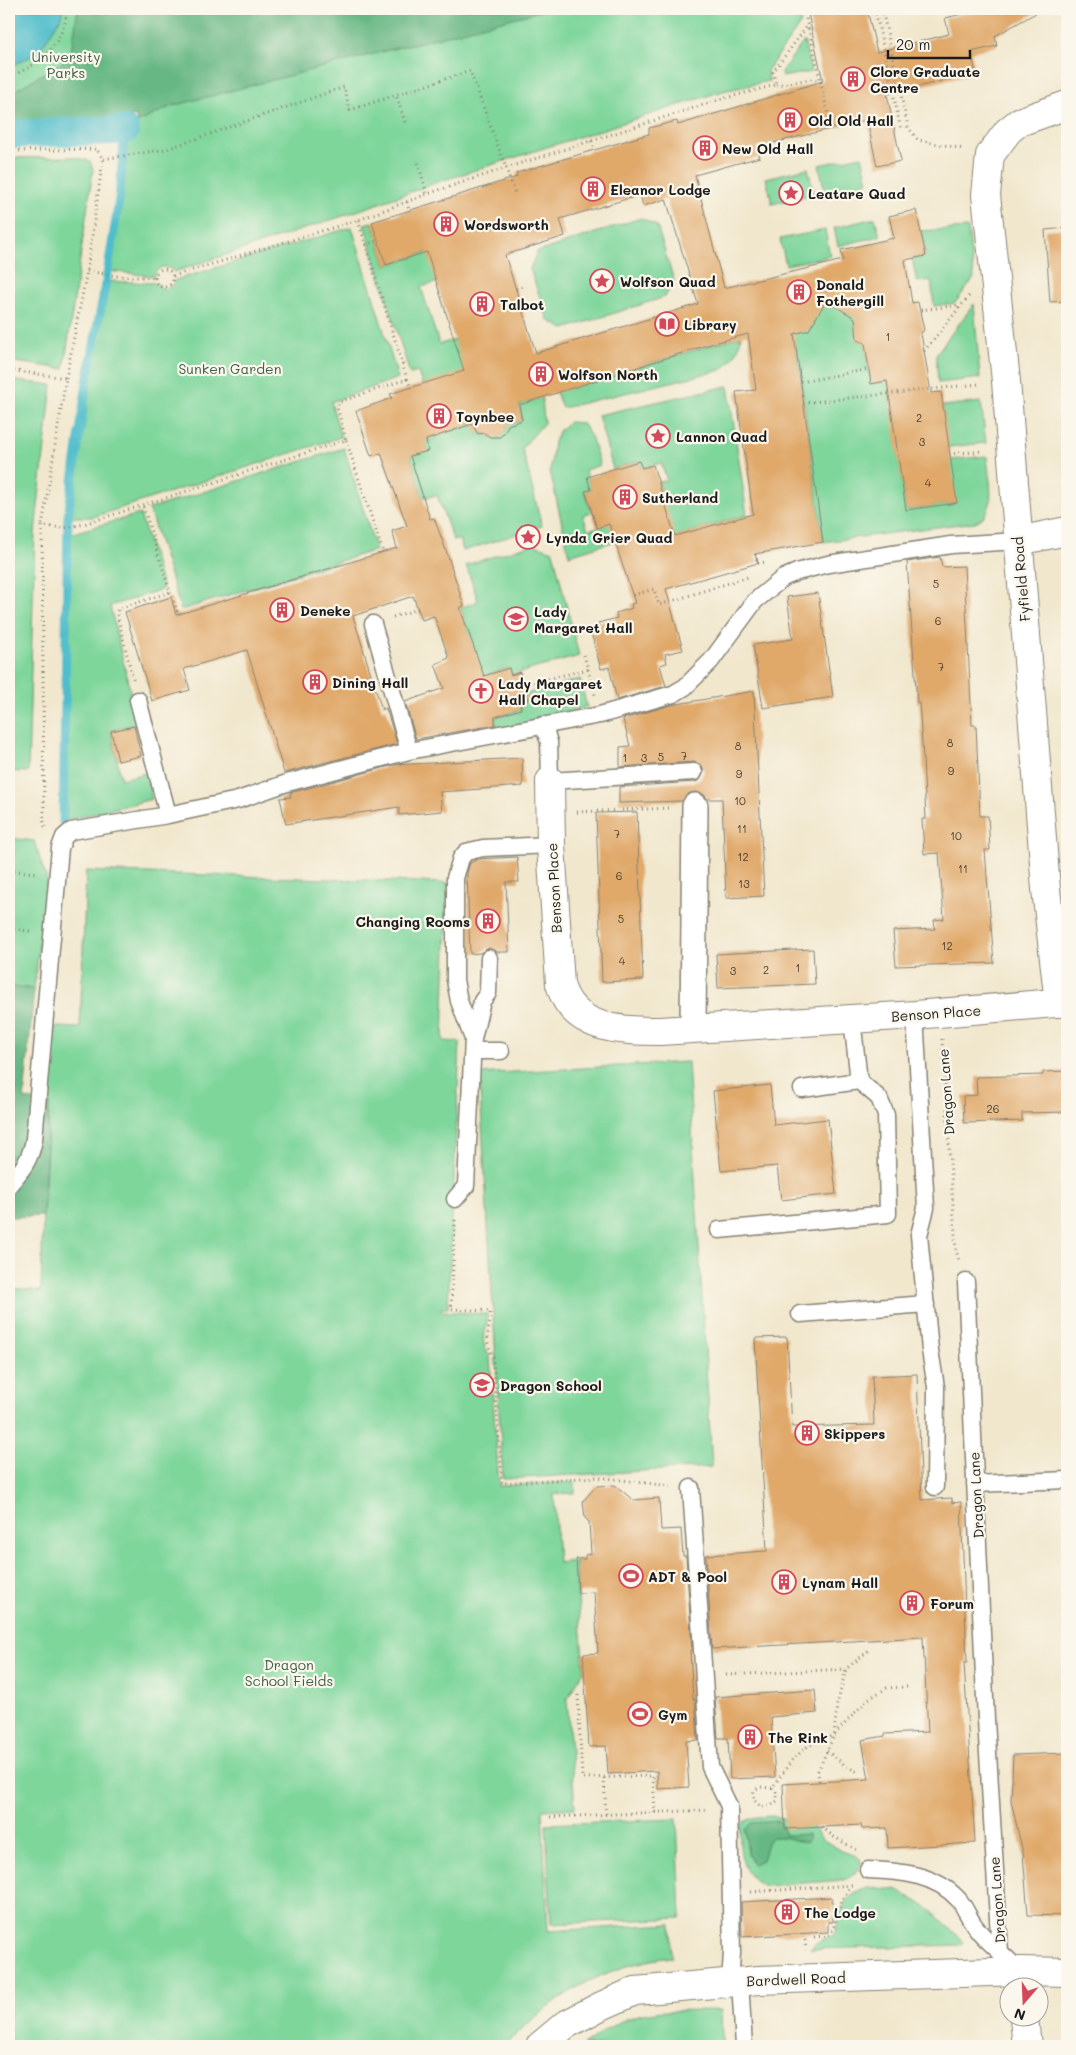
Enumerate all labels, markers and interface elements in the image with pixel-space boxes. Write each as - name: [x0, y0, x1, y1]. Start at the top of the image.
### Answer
- scale bar: [888, 28, 971, 60]
- text: 20 m: [896, 34, 930, 54]
- park label: University Parks: [31, 47, 101, 82]
- place label: Clore Graduate Centre: [870, 62, 980, 97]
- building icon: Clore Graduate Centre: [840, 66, 866, 92]
- building icon: Old Old Hall: [777, 107, 803, 133]
- place label: Old Old Hall: [808, 111, 894, 130]
- building icon: New Old Hall: [692, 135, 718, 161]
- place label: New Old Hall: [722, 139, 813, 158]
- building icon: Eleanor Lodge: [580, 176, 606, 202]
- place label: Eleanor Lodge: [610, 180, 711, 199]
- place icon: Leatare Quad: [778, 180, 804, 206]
- place label: Leatare Quad: [808, 184, 905, 203]
- building icon: Wordsworth: [433, 211, 459, 237]
- place label: Wordsworth: [464, 215, 549, 234]
- place icon: Wolfson Quad: [589, 268, 615, 294]
- place label: Wolfson Quad: [620, 272, 716, 291]
- place label: Donald Fothergill: [816, 275, 884, 310]
- building icon: Donald Fothergill: [786, 279, 812, 305]
- building icon: Talbot: [469, 291, 495, 317]
- place label: Talbot: [500, 295, 544, 314]
- library icon: Library: [654, 311, 680, 337]
- place label: Library: [684, 315, 737, 334]
- house number: 1: [886, 329, 890, 344]
- park label: Sunken Garden: [178, 359, 282, 378]
- building icon: Wolfson North: [528, 361, 554, 387]
- place label: Wolfson North: [558, 365, 658, 384]
- building icon: Toynbee: [426, 403, 452, 429]
- place label: Toynbee: [456, 407, 514, 426]
- house number: 2: [916, 410, 922, 425]
- place icon: Lannon Quad: [645, 423, 671, 449]
- place label: Lannon Quad: [676, 427, 767, 446]
- house number: 3: [919, 434, 926, 449]
- house number: 4: [925, 475, 932, 490]
- building icon: Sutherland: [612, 484, 638, 510]
- place label: Sutherland: [642, 488, 718, 507]
- place icon: Lynda Grier Quad: [515, 524, 541, 550]
- place label: Lynda Grier Quad: [546, 528, 673, 547]
- street label: Fyfield Road: [1008, 536, 1034, 622]
- house number: 5: [933, 576, 939, 591]
- building icon: Deneke: [269, 597, 295, 623]
- place label: Deneke: [300, 601, 351, 620]
- place label: Lady Margaret Hall: [534, 602, 632, 637]
- school or university icon: Lady Margaret Hall: [503, 606, 529, 632]
- house number: 6: [935, 613, 941, 628]
- house number: 7: [938, 659, 944, 674]
- building icon: Dining Hall: [302, 669, 328, 695]
- place label: Dining Hall: [332, 673, 408, 692]
- place label: Lady Margaret Hall Chapel: [498, 674, 602, 709]
- church icon: Lady Margaret Hall Chapel: [468, 678, 494, 704]
- house number: 8: [947, 735, 954, 750]
- house number: 8: [735, 738, 742, 753]
- house number: 7: [681, 748, 687, 763]
- house number: 5: [658, 749, 664, 764]
- house number: 1: [623, 750, 627, 765]
- house number: 3: [641, 750, 648, 765]
- house number: 9: [948, 763, 955, 778]
- house number: 9: [736, 766, 743, 781]
- house number: 10: [734, 793, 746, 808]
- house number: 11: [737, 821, 747, 836]
- house number: 7: [614, 826, 620, 841]
- house number: 10: [950, 828, 962, 843]
- street label: Benson Place: [542, 842, 566, 934]
- house number: 12: [737, 849, 749, 864]
- house number: 11: [958, 861, 968, 876]
- house number: 6: [616, 868, 622, 883]
- house number: 13: [738, 876, 750, 891]
- building icon: Changing Rooms: [475, 908, 501, 934]
- house number: 5: [618, 911, 624, 926]
- place label: Changing Rooms: [355, 912, 470, 931]
- house number: 12: [941, 938, 953, 953]
- house number: 4: [619, 953, 626, 968]
- house number: 1: [796, 960, 800, 975]
- house number: 2: [763, 962, 769, 977]
- house number: 3: [730, 963, 737, 978]
- street label: Benson Place: [890, 1000, 982, 1026]
- street label: Dragon Lane: [934, 1048, 958, 1136]
- house number: 26: [987, 1101, 999, 1116]
- school or university icon: Dragon School: [469, 1372, 495, 1398]
- place label: Dragon School: [500, 1376, 602, 1395]
- building icon: Skippers: [794, 1420, 820, 1446]
- place label: Skippers: [824, 1424, 885, 1443]
- street label: Dragon Lane: [964, 1451, 988, 1539]
- sports icon: ADT & Pool: [618, 1563, 644, 1589]
- place label: ADT & Pool: [648, 1567, 727, 1586]
- building icon: Lynam Hall: [771, 1569, 797, 1595]
- place label: Lynam Hall: [802, 1573, 878, 1592]
- building icon: Forum: [899, 1590, 925, 1616]
- place label: Forum: [930, 1594, 974, 1613]
- park label: Dragon School Fields: [245, 1655, 333, 1690]
- sports icon: Gym: [627, 1701, 653, 1727]
- place label: Gym: [658, 1705, 687, 1724]
- building icon: The Rink: [737, 1724, 763, 1750]
- place label: The Rink: [768, 1728, 828, 1747]
- street label: Dragon Lane: [985, 1856, 1009, 1944]
- building icon: The Lodge: [774, 1899, 800, 1925]
- place label: The Lodge: [804, 1903, 876, 1922]
- street label: Bardwell Road: [746, 1968, 846, 1990]
- north arrow: [998, 1978, 1048, 2028]
- text: N: [1011, 2004, 1028, 2025]

